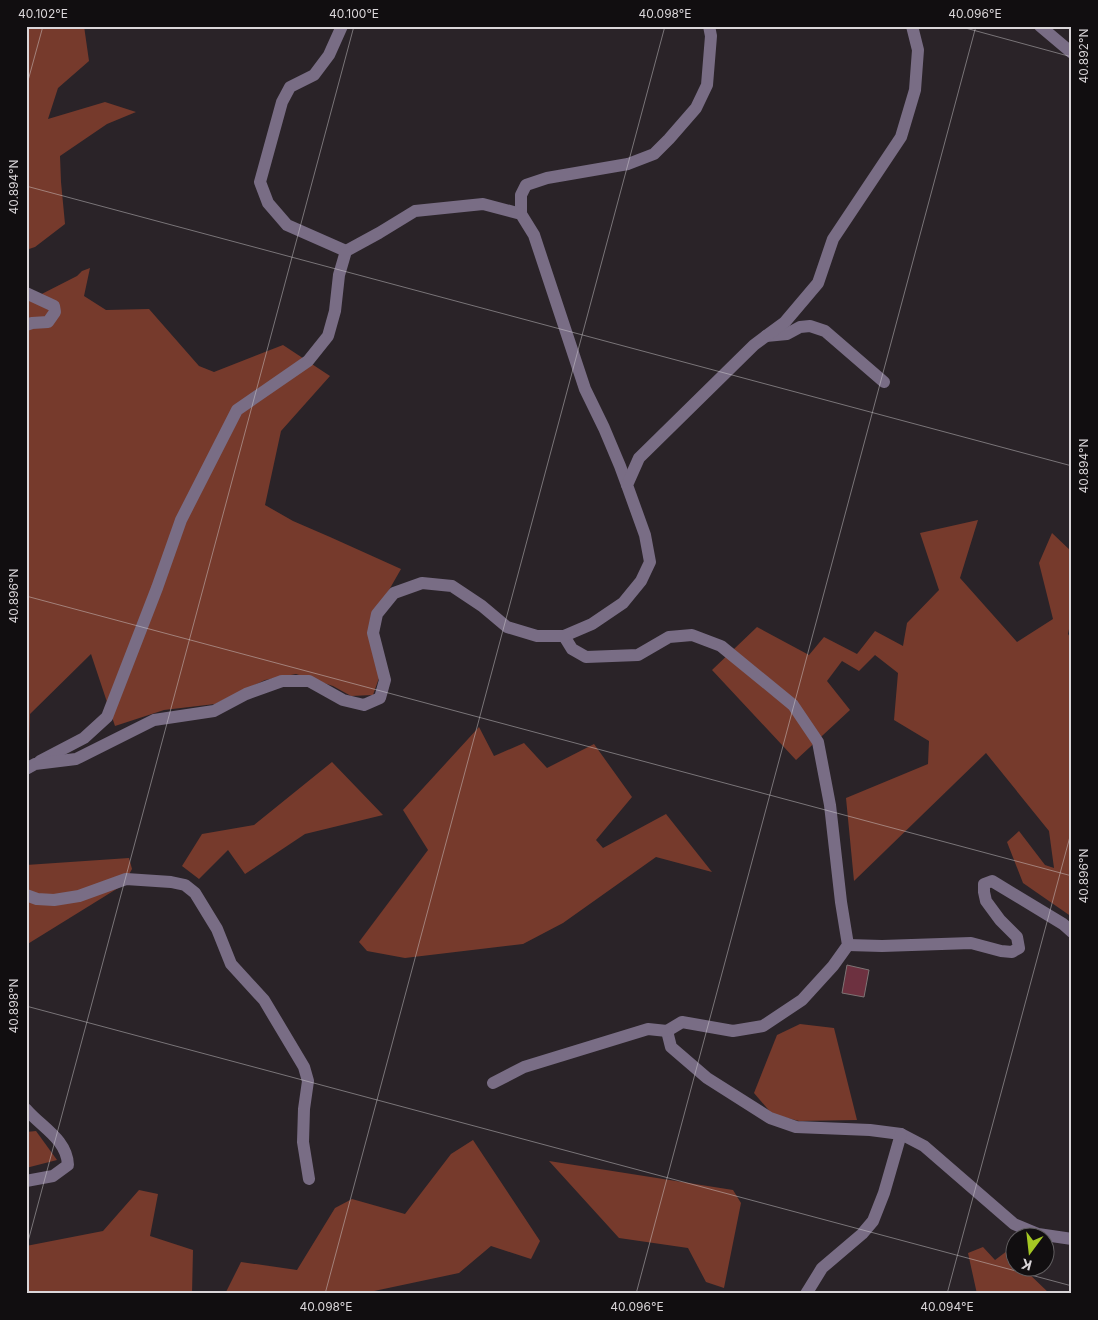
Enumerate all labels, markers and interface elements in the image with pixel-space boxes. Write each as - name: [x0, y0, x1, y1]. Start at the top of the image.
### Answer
- text: 40.102°E: [18, 6, 68, 21]
- text: 40.100°E: [329, 6, 379, 21]
- text: 40.098°E: [638, 6, 692, 21]
- text: 40.096°E: [948, 6, 1002, 21]
- text: 40.892°N: [1076, 29, 1091, 83]
- text: 40.894°N: [6, 159, 21, 215]
- text: 40.894°N: [1076, 438, 1091, 494]
- text: 40.896°N: [6, 568, 21, 624]
- text: 40.896°N: [1076, 848, 1091, 904]
- text: 40.898°N: [6, 979, 21, 1033]
- north arrow: [1006, 1228, 1056, 1278]
- text: K: [1019, 1256, 1034, 1275]
- text: 40.098°E: [299, 1299, 353, 1314]
- text: 40.096°E: [610, 1299, 664, 1314]
- text: 40.094°E: [920, 1299, 974, 1314]

